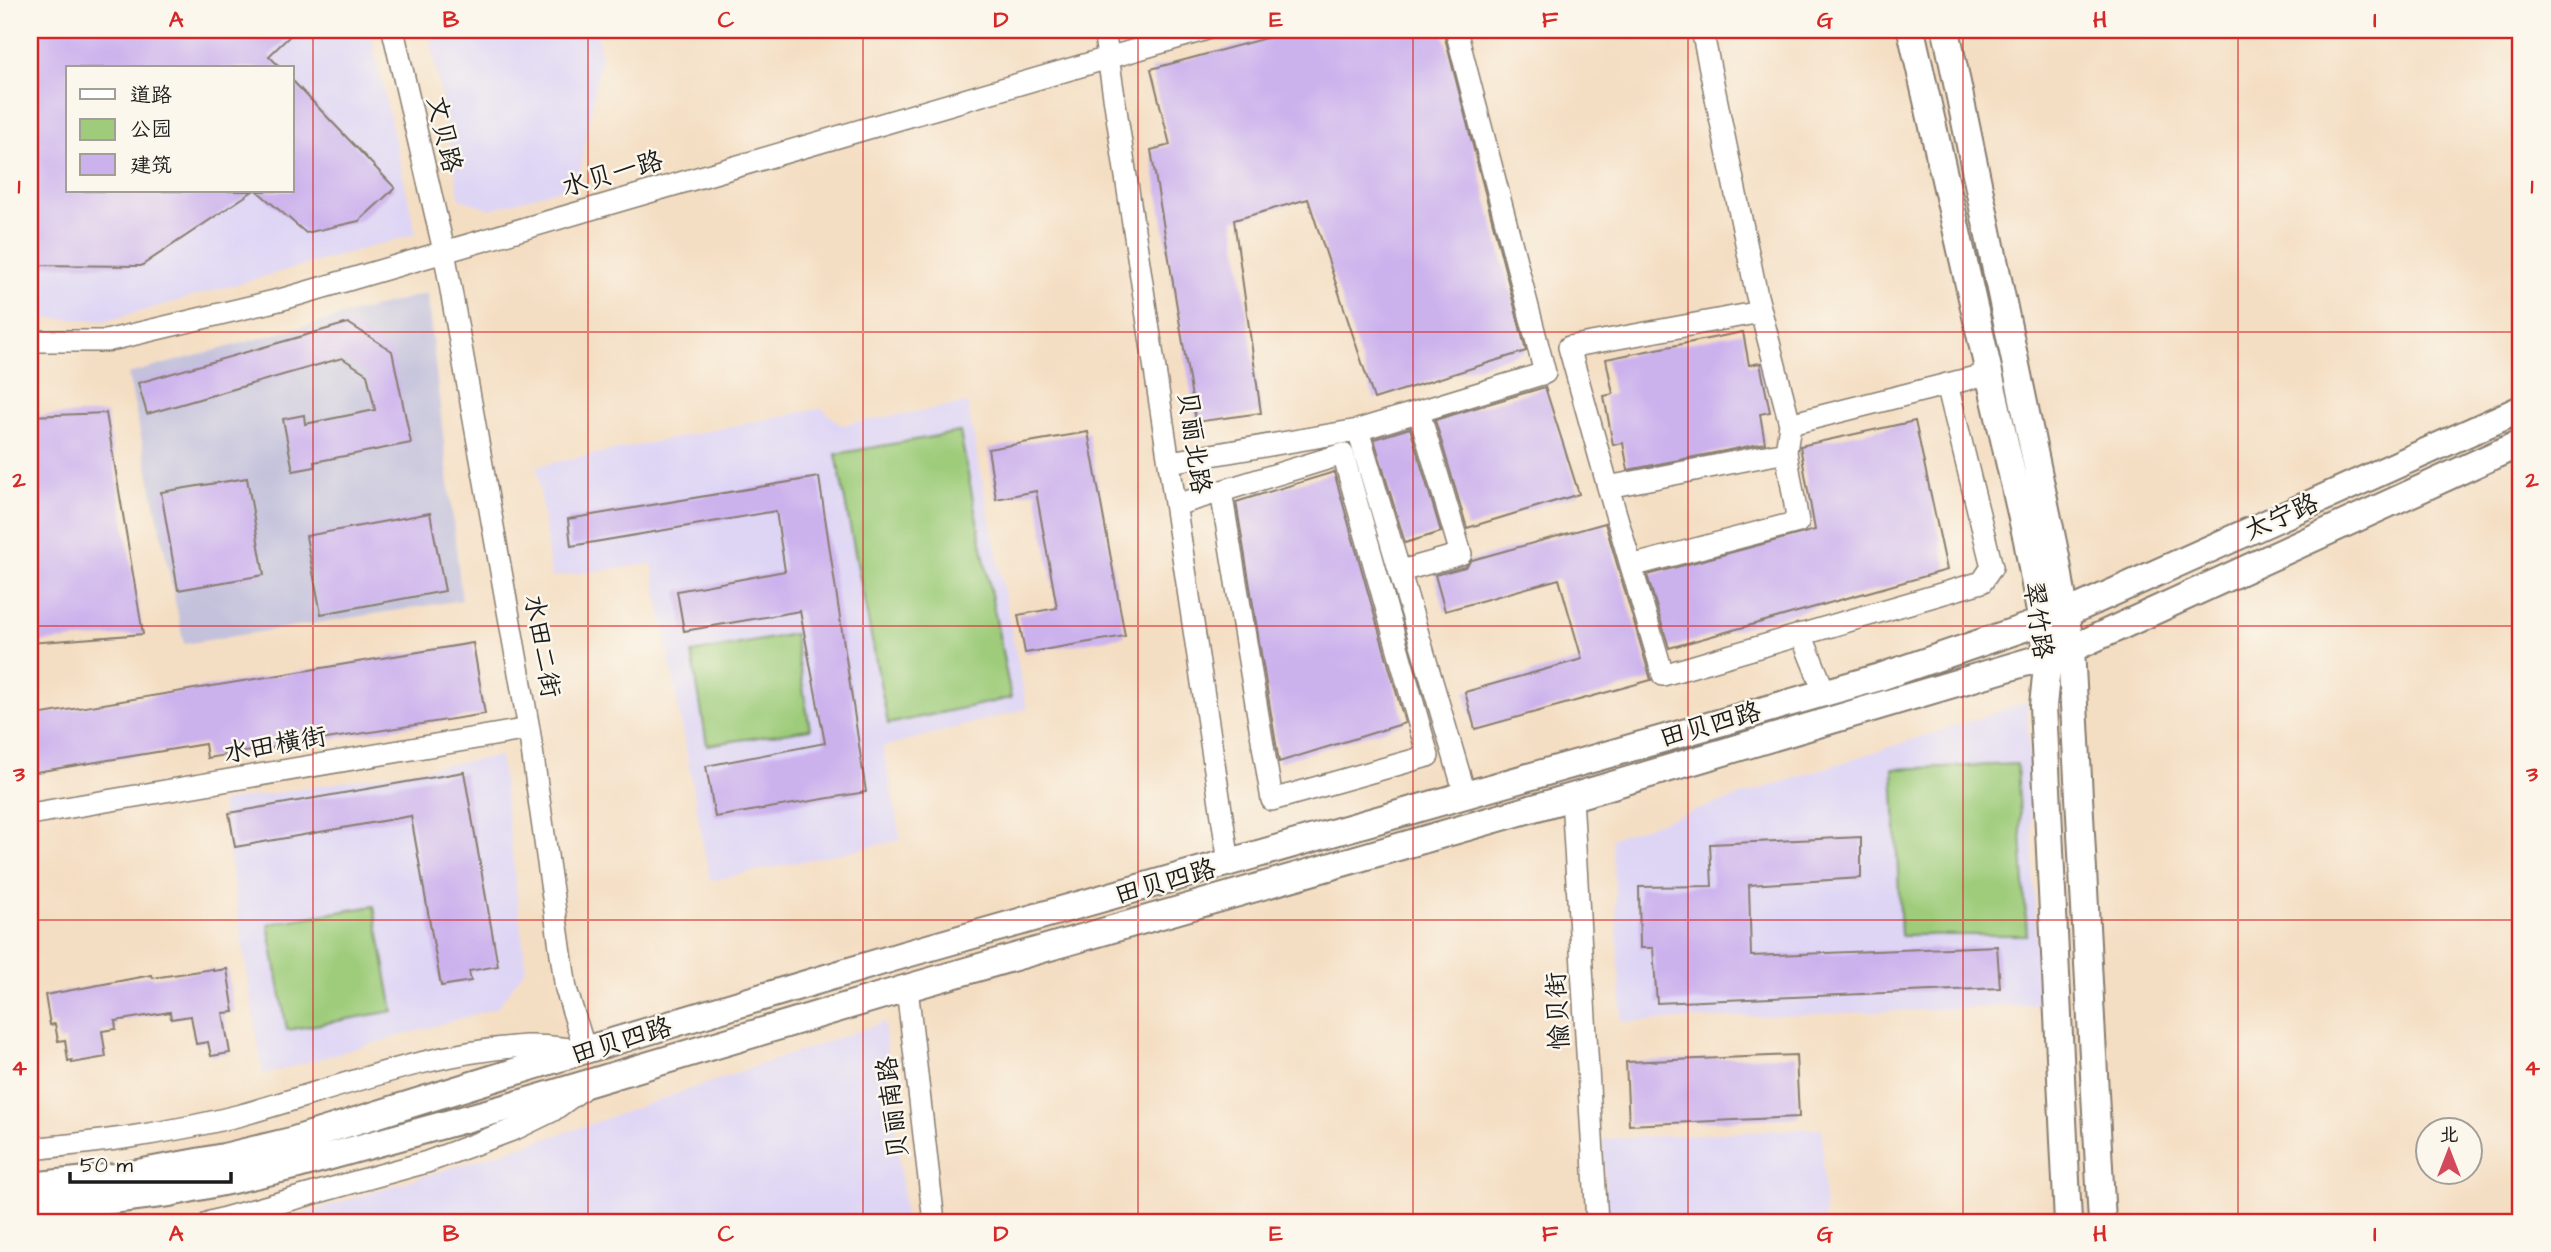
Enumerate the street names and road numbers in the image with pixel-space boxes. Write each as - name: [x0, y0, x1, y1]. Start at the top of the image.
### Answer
- street label: 文贝路: [418, 92, 470, 176]
- street label: 水贝一路: [557, 142, 667, 206]
- street label: 贝丽北路: [1169, 388, 1219, 496]
- street label: 太宁路: [2238, 485, 2324, 549]
- street label: 翠竹路: [2015, 579, 2061, 661]
- street label: 水田二街: [515, 592, 569, 701]
- street label: 田贝四路: [1655, 693, 1765, 757]
- street label: 水田横街: [221, 718, 330, 772]
- street label: 田贝四路: [1110, 850, 1220, 914]
- street label: 愉贝街: [1538, 971, 1578, 1051]
- street label: 田贝四路: [566, 1009, 676, 1073]
- street label: 贝丽南路: [869, 1054, 917, 1162]

